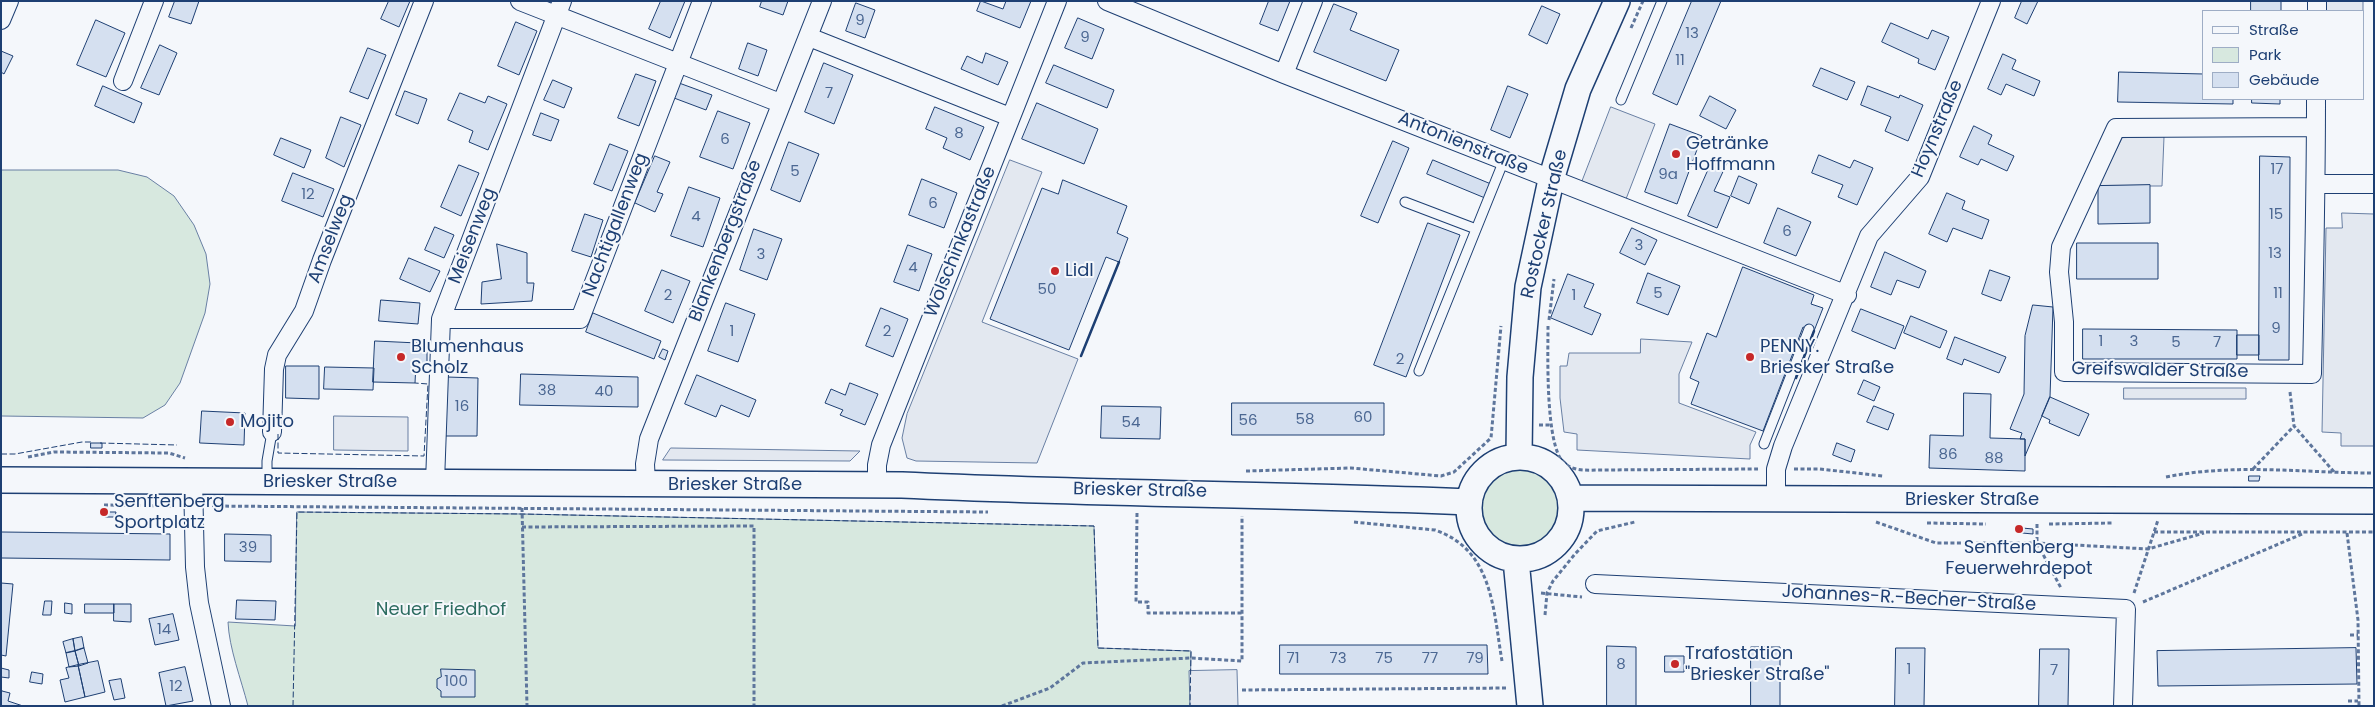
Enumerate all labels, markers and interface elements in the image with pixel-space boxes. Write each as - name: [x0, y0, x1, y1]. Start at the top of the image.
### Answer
- legend: [2202, 10, 2365, 100]
- house number: 9: [855, 12, 865, 30]
- text: Straße: [2249, 19, 2299, 40]
- house number: 13: [1685, 25, 1699, 43]
- house number: 9: [1080, 29, 1090, 47]
- text: Park: [2249, 44, 2281, 65]
- house number: 11: [1675, 52, 1685, 70]
- text: Gebäude: [2249, 69, 2319, 90]
- street label: Hoynstraße: [1908, 77, 1968, 181]
- house number: 7: [825, 85, 833, 103]
- street label: Antonienstraße: [1395, 108, 1531, 180]
- house number: 8: [954, 125, 964, 143]
- house number: 6: [720, 131, 730, 149]
- place label: Getränke Hoffmann: [1686, 133, 1776, 176]
- street label: Rostocker Straße: [1517, 147, 1573, 301]
- marker: Getränke Hoffmann: [1670, 148, 1682, 160]
- street label: Nachtigallenweg: [579, 150, 653, 300]
- street label: Blankenbergstraße: [685, 157, 767, 325]
- house number: 17: [2271, 161, 2283, 179]
- house number: 5: [790, 163, 800, 181]
- street label: Wolschinkastraße: [921, 163, 1001, 321]
- house number: 9a: [1658, 166, 1678, 184]
- street label: Meisenweg: [445, 185, 501, 287]
- house number: 12: [301, 186, 315, 204]
- street label: Amselweg: [304, 191, 358, 287]
- house number: 6: [928, 195, 938, 213]
- house number: 15: [2269, 206, 2283, 224]
- house number: 4: [691, 208, 701, 226]
- house number: 6: [1782, 223, 1792, 241]
- house number: 3: [1635, 237, 1643, 255]
- house number: 13: [2268, 245, 2282, 263]
- house number: 3: [757, 246, 765, 264]
- house number: 4: [908, 259, 918, 277]
- place label: Lidl: [1065, 260, 1094, 282]
- marker: Lidl: [1049, 265, 1061, 277]
- house number: 50: [1038, 281, 1056, 299]
- house number: 5: [1653, 285, 1663, 303]
- house number: 11: [2273, 285, 2283, 303]
- house number: 2: [664, 287, 672, 305]
- house number: 1: [1572, 287, 1576, 305]
- house number: 9: [2271, 320, 2281, 338]
- house number: 1: [730, 323, 734, 341]
- house number: 2: [883, 323, 891, 341]
- house number: 1: [2099, 333, 2103, 351]
- house number: 3: [2130, 333, 2138, 351]
- house number: 5: [2171, 334, 2181, 352]
- house number: 7: [2213, 334, 2221, 352]
- place label: Blumenhaus Scholz: [411, 336, 524, 378]
- place label: PENNY. Briesker Straße: [1760, 336, 1894, 378]
- marker: Blumenhaus Scholz: [395, 351, 407, 363]
- house number: 2: [1396, 351, 1404, 369]
- marker: PENNY. Briesker Straße: [1744, 351, 1756, 363]
- street label: Greifswalder Straße: [2071, 359, 2249, 383]
- house number: 38: [538, 382, 556, 400]
- house number: 40: [595, 383, 613, 401]
- house number: 16: [455, 398, 469, 416]
- house number: 60: [1354, 409, 1372, 427]
- place label: Mojito: [240, 411, 294, 433]
- house number: 58: [1296, 411, 1314, 429]
- house number: 56: [1239, 412, 1257, 430]
- house number: 54: [1122, 414, 1140, 432]
- marker: Mojito: [224, 416, 236, 428]
- house number: 86: [1939, 446, 1957, 464]
- house number: 88: [1985, 450, 2003, 468]
- street label: Briesker Straße: [263, 471, 397, 493]
- street label: Briesker Straße: [668, 474, 802, 496]
- street label: Briesker Straße: [1073, 479, 1207, 503]
- street label: Briesker Straße: [1905, 489, 2039, 511]
- place label: Senftenberg Sportplatz: [114, 491, 225, 534]
- marker: Senftenberg Sportplatz: [98, 506, 110, 518]
- marker: Senftenberg Feuerwehrdepot: [2013, 523, 2025, 535]
- place label: Senftenberg Feuerwehrdepot: [1945, 537, 2093, 580]
- house number: 39: [239, 539, 257, 557]
- street label: Johannes-R.-Becher-Straße: [1781, 582, 2037, 616]
- park label: Neuer Friedhof: [376, 599, 506, 621]
- house number: 14: [157, 621, 171, 639]
- place label: Trafostation "Briesker Straße": [1685, 643, 1830, 686]
- house number: 71: [1287, 650, 1299, 668]
- house number: 73: [1329, 650, 1347, 668]
- house number: 75: [1375, 650, 1393, 668]
- house number: 77: [1422, 650, 1438, 668]
- house number: 79: [1466, 650, 1484, 668]
- house number: 8: [1616, 656, 1626, 674]
- marker: Trafostation "Briesker Straße": [1669, 658, 1681, 670]
- house number: 1: [1907, 661, 1911, 679]
- house number: 7: [2050, 662, 2058, 680]
- house number: 100: [444, 673, 468, 691]
- house number: 12: [169, 678, 183, 696]

